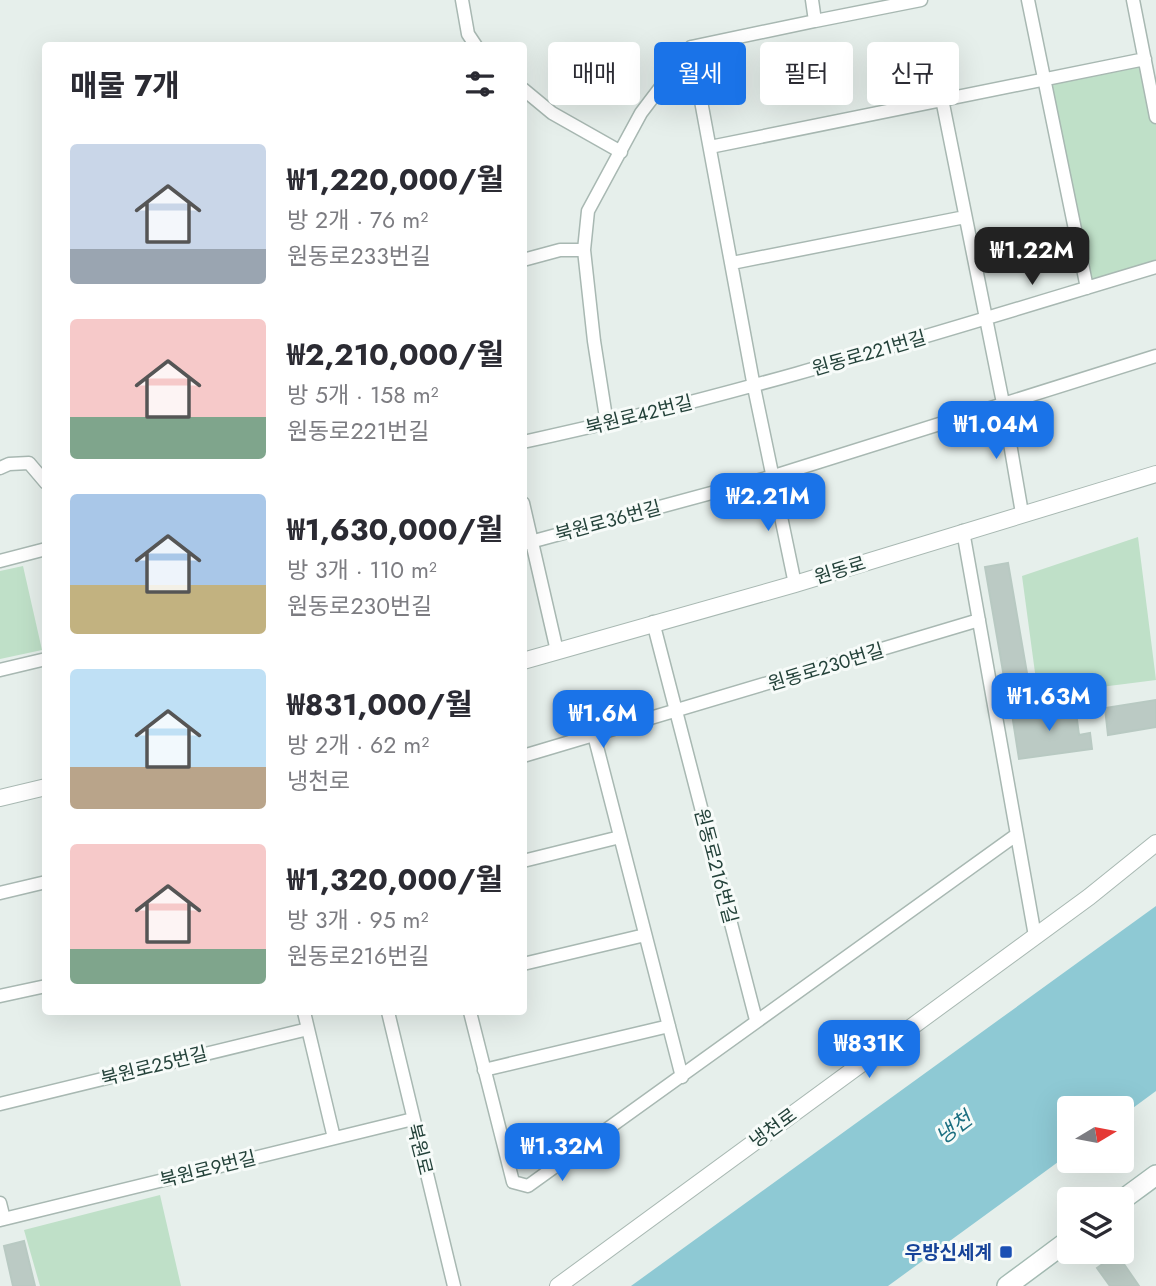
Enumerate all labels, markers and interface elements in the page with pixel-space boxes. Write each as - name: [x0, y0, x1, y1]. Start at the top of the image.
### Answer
- chip: 매매: [548, 42, 640, 105]
- chip: 월세: [654, 42, 746, 105]
- chip: 필터: [760, 42, 853, 105]
- chip: 신규: [867, 42, 959, 105]
- text: 매물 7개: [70, 64, 180, 107]
- icon: filters: [461, 65, 499, 103]
- text: ₩1,220,000/월: [287, 158, 504, 201]
- icon: home: [126, 172, 210, 256]
- text: 방 2개 · 76 m²: [287, 203, 428, 237]
- pin: ₩1.22M: [975, 228, 1089, 287]
- text: ₩1.22M: [990, 233, 1074, 267]
- text: 원동로233번길: [287, 239, 431, 273]
- street label: 원동로221번길: [809, 324, 929, 382]
- text: ₩2,210,000/월: [287, 333, 504, 376]
- icon: home: [126, 347, 210, 431]
- text: 방 5개 · 158 m²: [287, 378, 439, 412]
- street label: 북원로42번길: [583, 389, 695, 441]
- pin: ₩1.04M: [939, 402, 1053, 461]
- text: ₩1.04M: [954, 407, 1038, 441]
- text: 원동로221번길: [287, 414, 429, 448]
- pin: ₩2.21M: [711, 474, 825, 533]
- text: ₩2.21M: [726, 479, 810, 513]
- street label: 북원로36번길: [552, 494, 664, 548]
- text: ₩1,630,000/월: [287, 508, 503, 551]
- icon: home: [126, 522, 210, 606]
- street label: 원동로: [811, 549, 869, 591]
- text: 방 3개 · 110 m²: [287, 553, 437, 587]
- text: 원동로230번길: [287, 589, 432, 623]
- street label: 원동로230번길: [765, 637, 887, 697]
- pin: ₩1.63M: [992, 674, 1106, 733]
- text: ₩1.63M: [1008, 679, 1090, 713]
- text: ₩831,000/월: [287, 683, 473, 726]
- pin: ₩1.6M: [554, 690, 652, 750]
- text: ₩1.6M: [569, 696, 637, 730]
- icon: home: [126, 697, 210, 781]
- text: 방 2개 · 62 m²: [287, 728, 429, 762]
- text: 냉천로: [287, 764, 350, 798]
- street label: 원동로216번길: [688, 806, 744, 926]
- text: ₩1,320,000/월: [287, 858, 503, 901]
- icon: home: [126, 872, 210, 956]
- text: 방 3개 · 95 m²: [287, 903, 429, 937]
- text: 원동로216번길: [287, 939, 430, 973]
- pin: ₩831K: [820, 1020, 918, 1080]
- text: ₩831K: [834, 1026, 904, 1060]
- street label: 북원로25번길: [98, 1040, 210, 1092]
- north arrow: [1057, 1096, 1134, 1172]
- map controls: [1057, 1096, 1134, 1264]
- street label: 냉천로: [744, 1102, 802, 1154]
- water label: 냉천: [930, 1103, 981, 1152]
- street label: 북원로: [401, 1120, 439, 1178]
- pin: ₩1.32M: [505, 1124, 619, 1183]
- text: ₩1.32M: [521, 1129, 603, 1163]
- street label: 북원로9번길: [157, 1144, 259, 1194]
- button: layers: [1057, 1187, 1134, 1264]
- place label: 우방신세계: [905, 1239, 992, 1266]
- marker: 우방신세계: [998, 1244, 1014, 1260]

